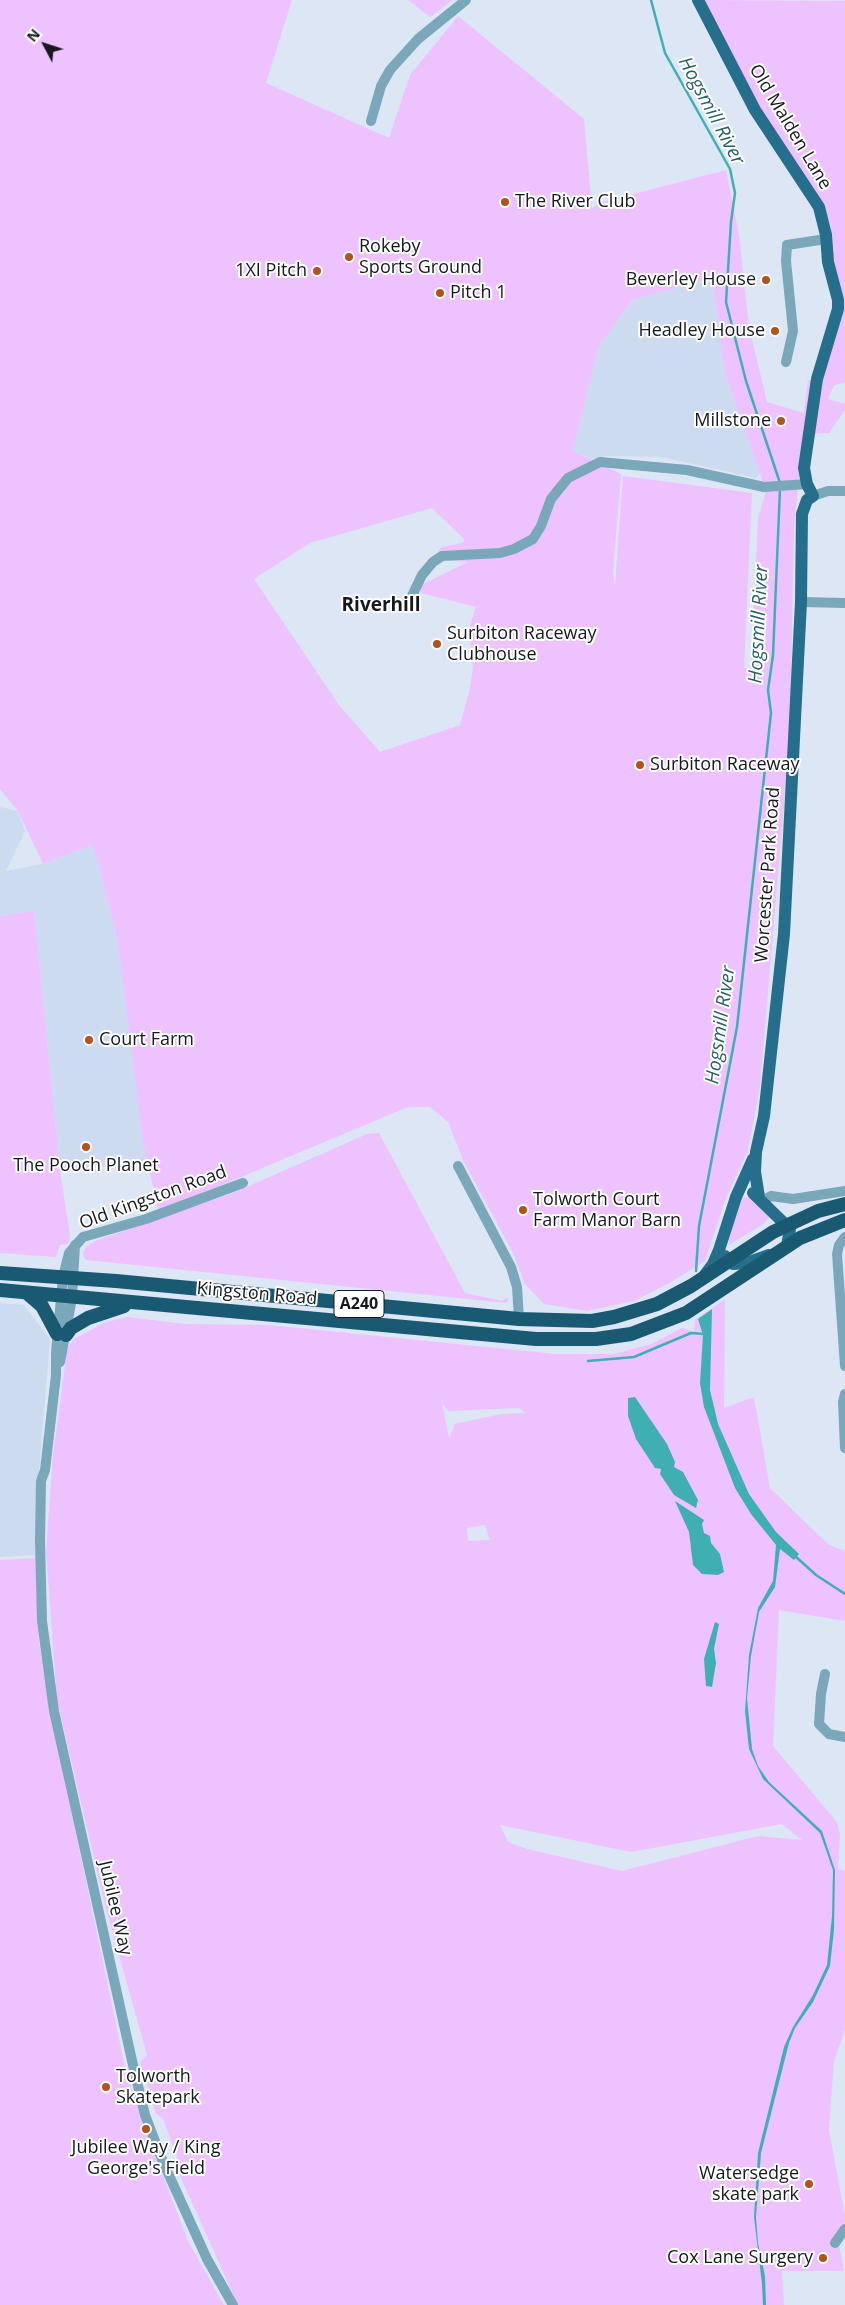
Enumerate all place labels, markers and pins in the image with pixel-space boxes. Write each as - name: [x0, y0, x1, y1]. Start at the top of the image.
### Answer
- place label: The River Club: [515, 191, 635, 213]
- marker: The River Club: [499, 196, 511, 208]
- place label: Rokeby Sports Ground: [359, 236, 482, 278]
- marker: Rokeby Sports Ground: [343, 251, 355, 263]
- place label: 1XI Pitch: [235, 260, 307, 282]
- marker: 1XI Pitch: [311, 265, 323, 277]
- place label: Beverley House: [626, 269, 756, 291]
- marker: Beverley House: [760, 274, 772, 286]
- place label: Pitch 1: [450, 282, 506, 304]
- marker: Pitch 1: [434, 287, 446, 299]
- place label: Headley House: [638, 320, 765, 342]
- marker: Headley House: [769, 325, 781, 337]
- place label: Millstone: [694, 410, 771, 432]
- marker: Millstone: [775, 415, 787, 427]
- place label: Surbiton Raceway Clubhouse: [447, 623, 597, 666]
- marker: Surbiton Raceway Clubhouse: [431, 638, 443, 650]
- place label: Surbiton Raceway: [650, 754, 800, 776]
- marker: Surbiton Raceway: [634, 759, 646, 771]
- place label: Court Farm: [99, 1029, 194, 1051]
- marker: Court Farm: [83, 1034, 95, 1046]
- marker: The Pooch Planet: [80, 1141, 92, 1153]
- place label: The Pooch Planet: [13, 1155, 159, 1177]
- place label: Tolworth Court Farm Manor Barn: [533, 1189, 681, 1232]
- marker: Tolworth Court Farm Manor Barn: [517, 1204, 529, 1216]
- place label: Tolworth Skatepark: [116, 2066, 200, 2108]
- marker: Tolworth Skatepark: [100, 2081, 112, 2093]
- marker: Jubilee Way / King George's Field: [140, 2123, 152, 2135]
- place label: Jubilee Way / King George's Field: [72, 2137, 220, 2180]
- place label: Watersedge skate park: [699, 2163, 799, 2206]
- marker: Watersedge skate park: [803, 2178, 815, 2190]
- place label: Cox Lane Surgery: [667, 2247, 813, 2269]
- marker: Cox Lane Surgery: [817, 2252, 829, 2264]

